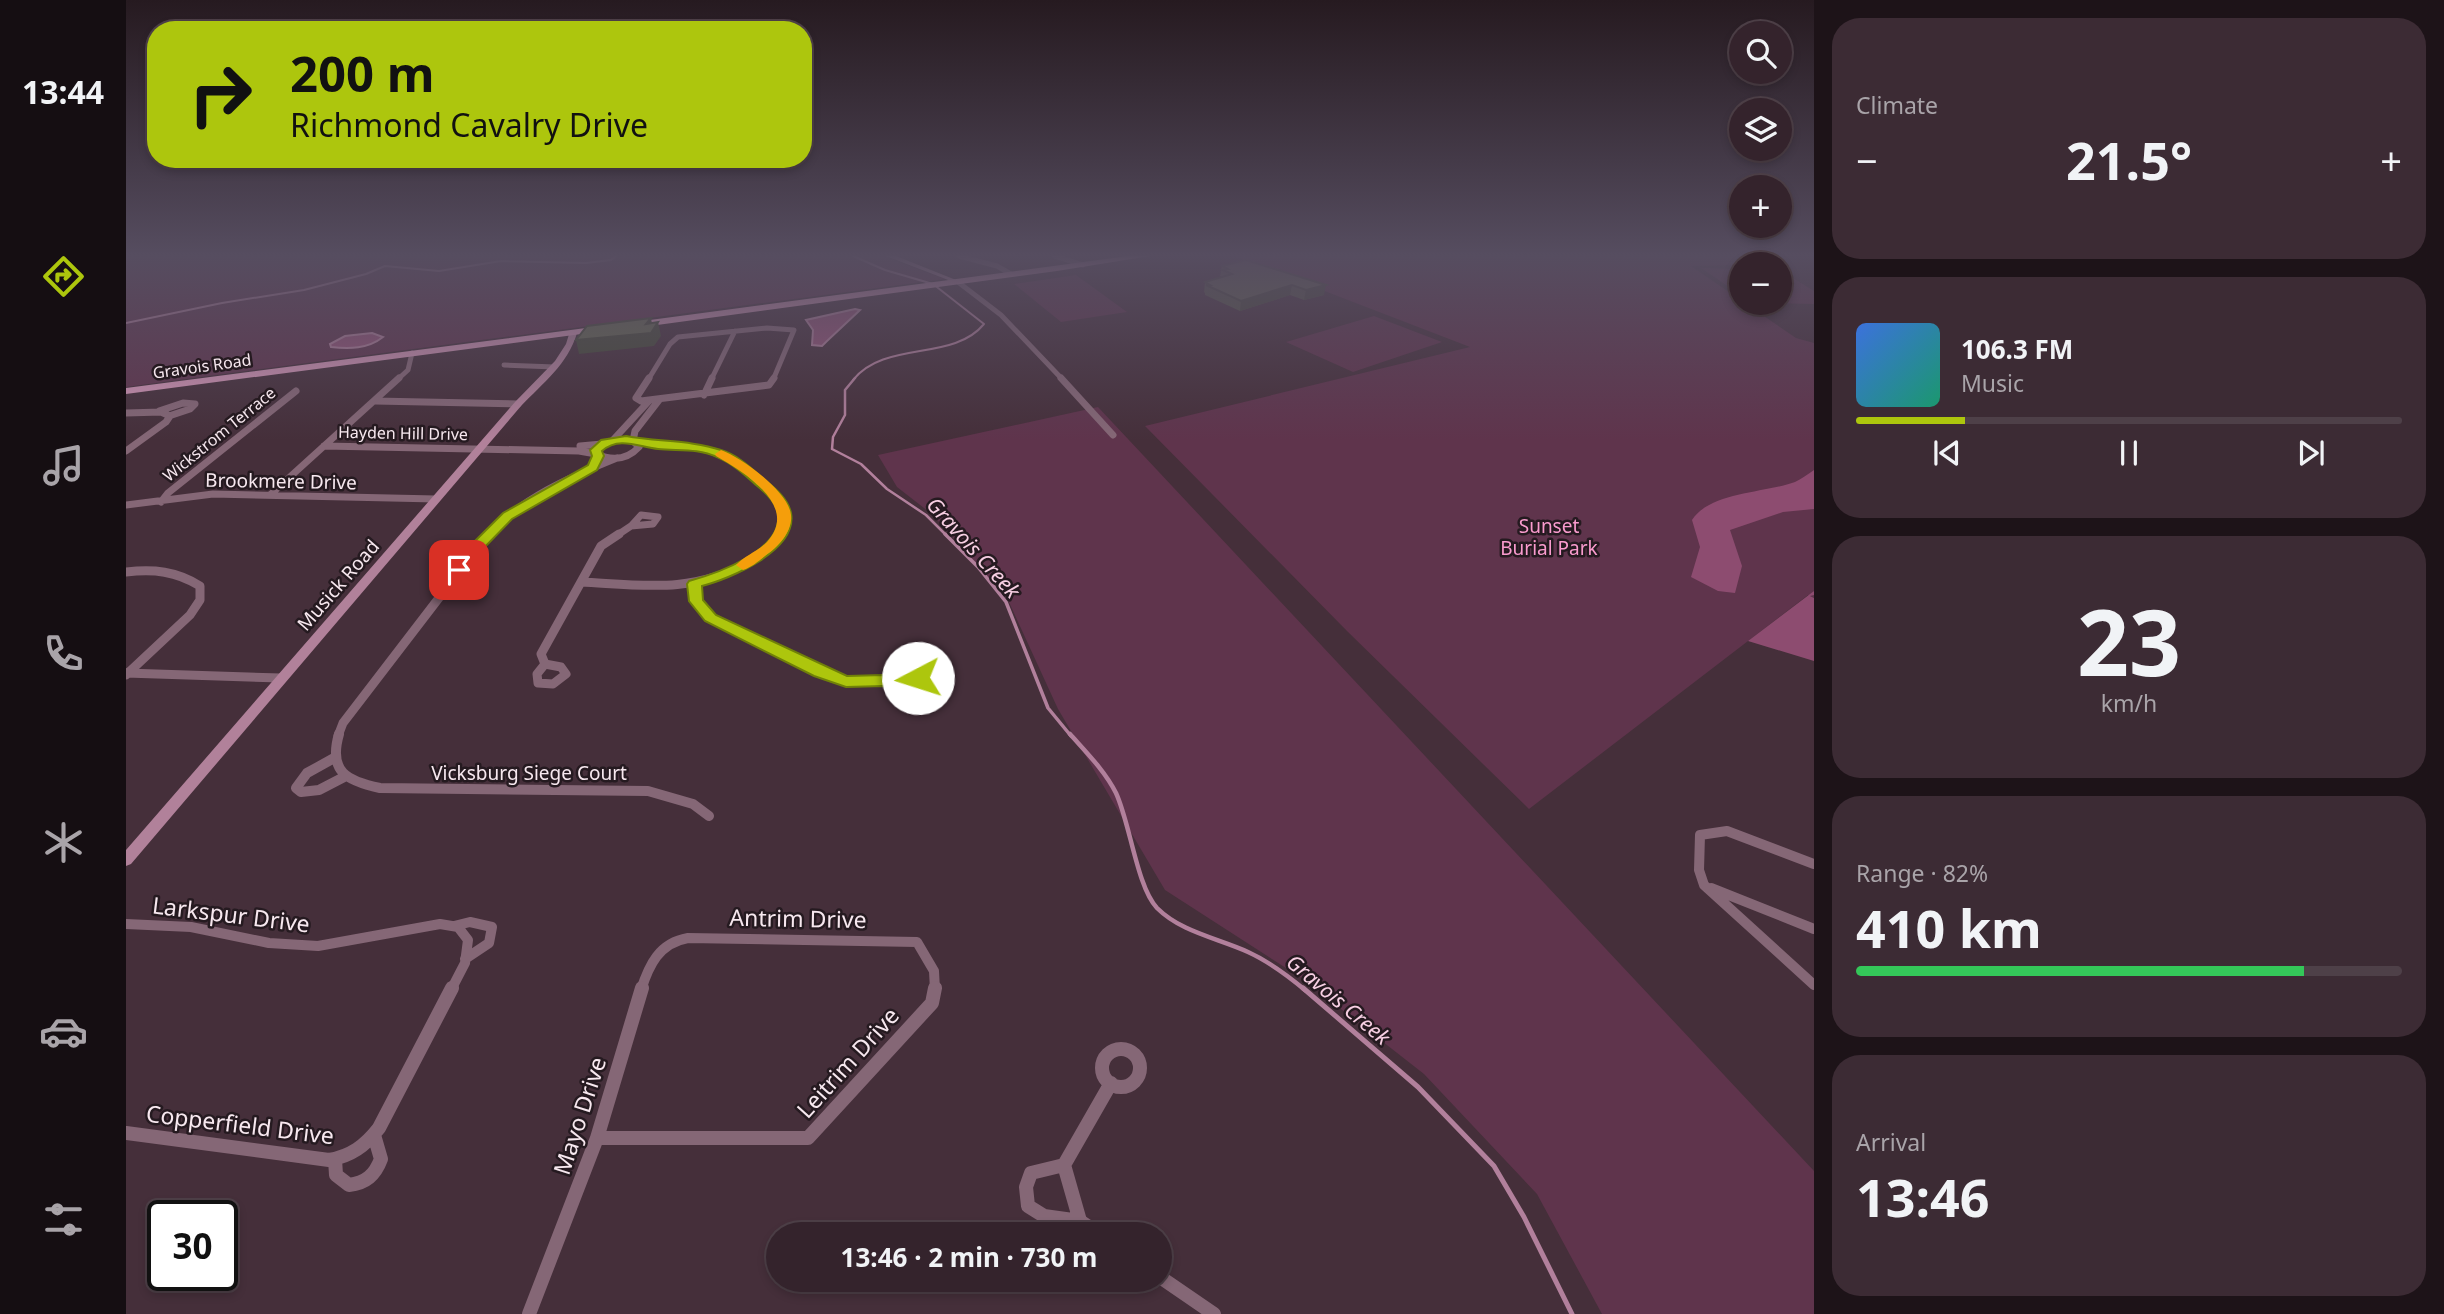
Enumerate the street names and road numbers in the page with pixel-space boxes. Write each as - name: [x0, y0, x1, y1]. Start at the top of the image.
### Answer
- street label: Gravois Road: [151, 348, 253, 384]
- street label: Wickstrom Terrace: [158, 382, 280, 486]
- street label: Hayden Hill Drive: [338, 421, 468, 445]
- street label: Brookmere Drive: [205, 467, 357, 495]
- street label: Musick Road: [291, 534, 385, 636]
- street label: Vicksburg Siege Court: [431, 760, 627, 786]
- street label: Larkspur Drive: [151, 888, 312, 940]
- street label: Antrim Drive: [729, 901, 867, 935]
- street label: Leitrim Drive: [789, 1000, 906, 1125]
- street label: Mayo Drive: [545, 1053, 613, 1179]
- street label: Copperfield Drive: [144, 1097, 336, 1151]

